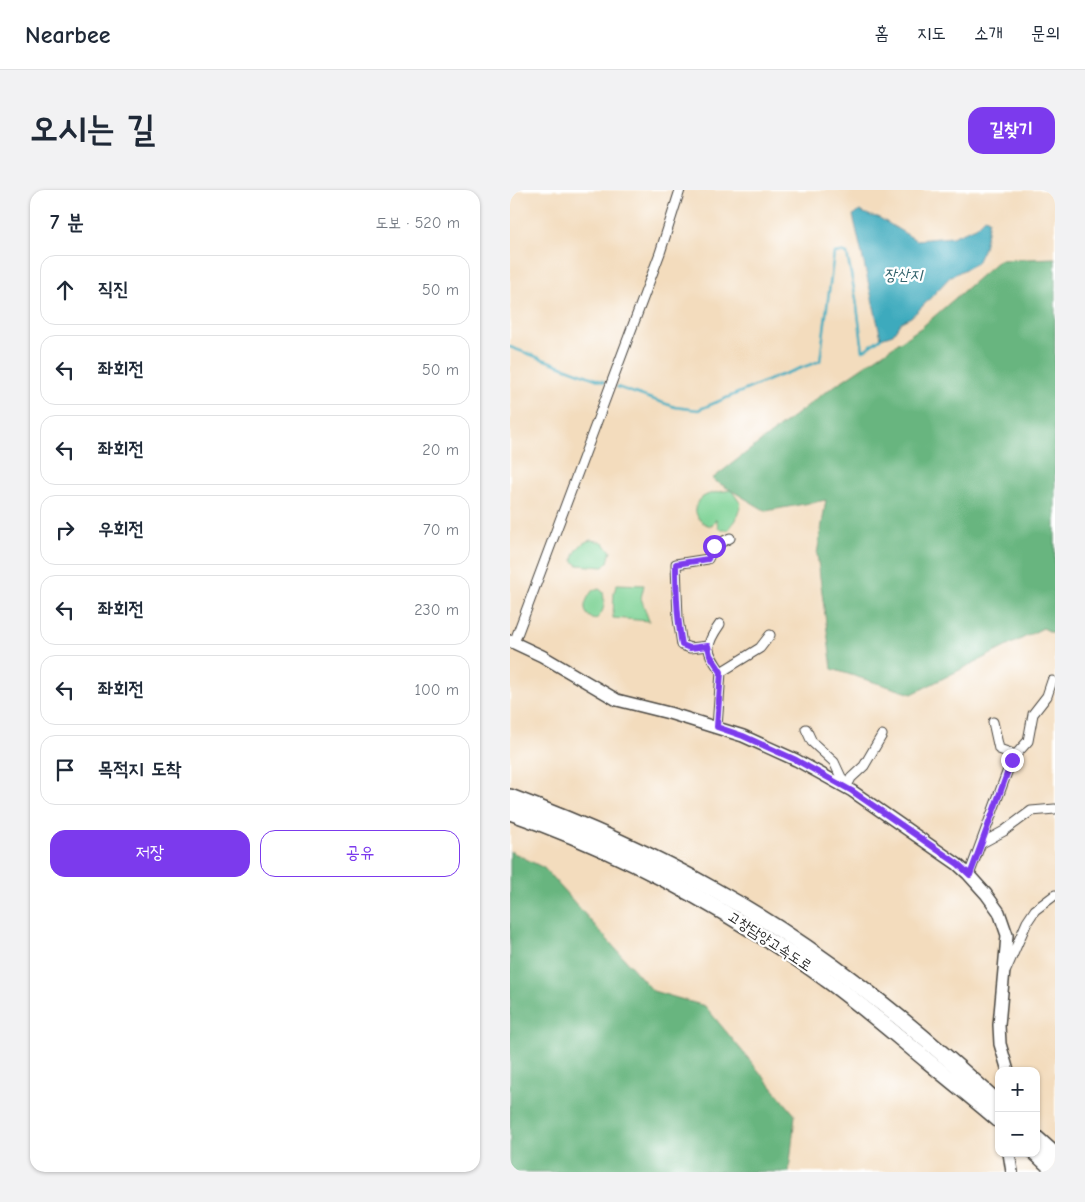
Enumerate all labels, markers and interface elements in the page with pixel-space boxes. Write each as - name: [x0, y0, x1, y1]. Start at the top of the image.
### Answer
- text: Nearbee: [25, 21, 110, 49]
- text: 홈: [875, 23, 889, 44]
- text: 지도: [917, 23, 946, 44]
- text: 소개: [974, 23, 1003, 44]
- text: 문의: [1031, 23, 1060, 44]
- button: 길찾기: [968, 107, 1055, 154]
- text: 오시는 길: [30, 108, 155, 149]
- text: 7 분: [50, 210, 84, 234]
- text: 도보 · 520 m: [375, 214, 460, 232]
- water label: 장산지: [884, 266, 924, 284]
- icon: ahead: [51, 276, 79, 304]
- text: 직진: [98, 278, 129, 300]
- text: 50 m: [422, 281, 459, 299]
- icon: left: [51, 356, 79, 384]
- text: 좌회전: [98, 358, 144, 380]
- text: 50 m: [422, 361, 459, 379]
- icon: left: [51, 436, 79, 464]
- text: 좌회전: [98, 438, 144, 460]
- text: 20 m: [422, 441, 459, 459]
- icon: right: [51, 516, 79, 544]
- text: 우회전: [98, 518, 144, 540]
- text: 70 m: [423, 521, 459, 539]
- route start: [703, 535, 726, 558]
- icon: left: [51, 596, 79, 624]
- text: 좌회전: [98, 598, 144, 620]
- text: 230 m: [414, 601, 459, 619]
- icon: left: [51, 676, 79, 704]
- text: 좌회전: [98, 678, 144, 700]
- text: 100 m: [415, 681, 459, 699]
- route end: [1001, 749, 1024, 772]
- icon: arrive: [51, 756, 79, 784]
- text: 목적지 도착: [98, 758, 181, 780]
- button: 저장: [50, 830, 250, 877]
- button: 공유: [260, 830, 460, 877]
- street label: 고창담양고속도로: [725, 907, 815, 975]
- map controls: [995, 1067, 1040, 1157]
- button: +: [995, 1067, 1040, 1112]
- button: −: [995, 1112, 1040, 1157]

